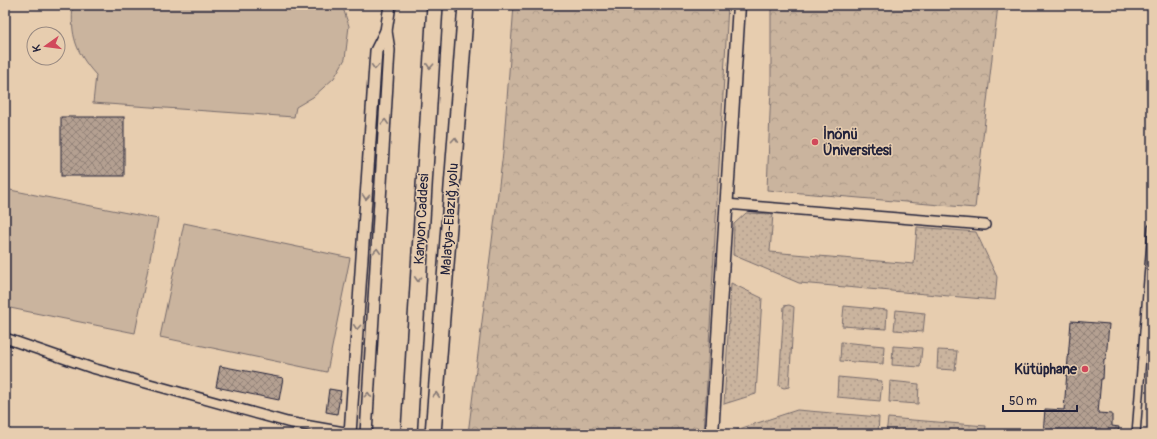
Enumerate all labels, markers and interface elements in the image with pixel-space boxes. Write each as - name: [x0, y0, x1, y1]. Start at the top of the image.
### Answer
- north arrow: [26, 26, 66, 66]
- text: K: [30, 43, 44, 53]
- one-way arrow: [426, 63, 434, 69]
- one-way arrow: [371, 64, 380, 70]
- one-way arrow: [380, 119, 389, 125]
- place label: İnönü Üniversitesi: [823, 125, 892, 159]
- one-way arrow: [451, 137, 460, 143]
- marker: İnönü Üniversitesi: [810, 137, 820, 147]
- street label: Malatya-Elazığ yolu: [437, 162, 462, 276]
- street label: Kanyon Caddesi: [411, 173, 432, 265]
- one-way arrow: [362, 194, 371, 200]
- one-way arrow: [373, 248, 382, 254]
- one-way arrow: [413, 276, 422, 282]
- one-way arrow: [353, 324, 362, 330]
- place label: Kütüphane: [1014, 361, 1078, 378]
- marker: Kütüphane: [1080, 364, 1090, 374]
- scale bar: [1003, 387, 1077, 413]
- one-way arrow: [364, 392, 373, 398]
- one-way arrow: [432, 392, 441, 398]
- text: 50 m: [1009, 394, 1037, 409]

